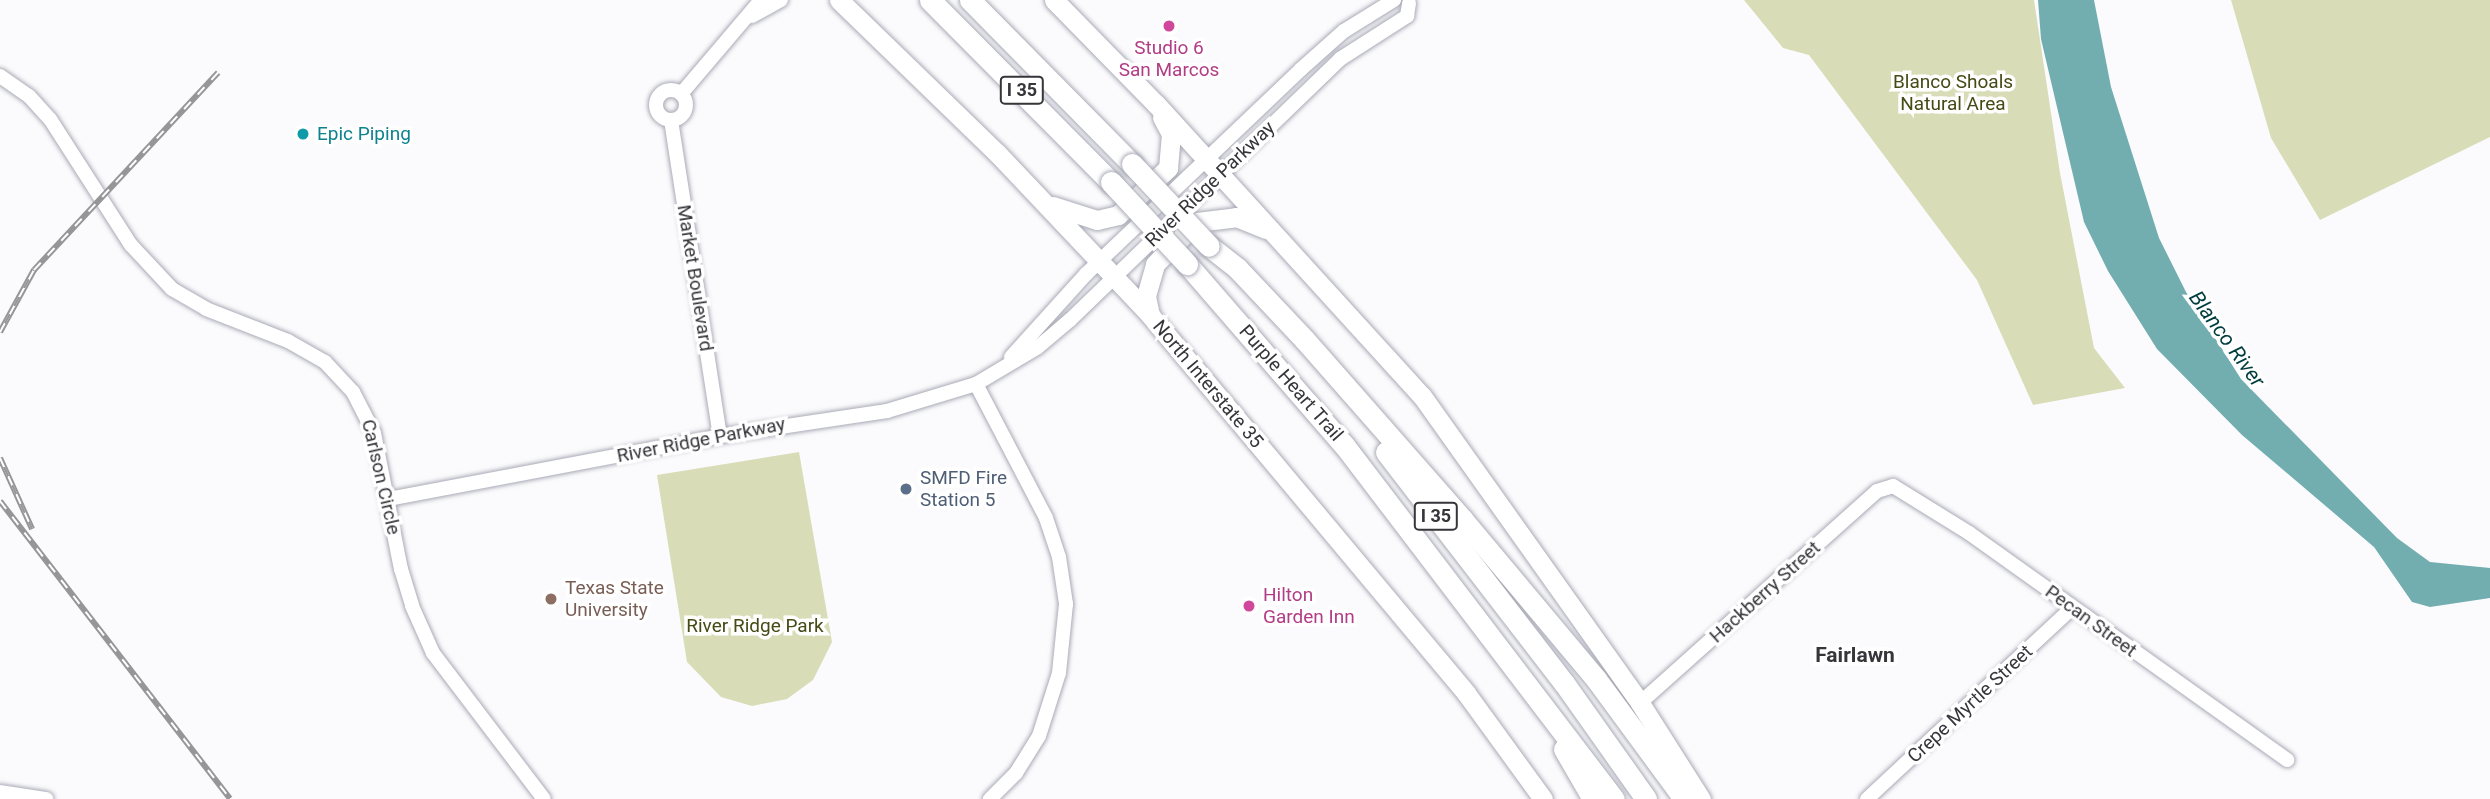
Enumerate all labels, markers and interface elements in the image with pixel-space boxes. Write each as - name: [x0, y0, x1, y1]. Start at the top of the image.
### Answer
- marker: Studio 6 San Marcos: [1161, 18, 1177, 34]
- place label: Studio 6 San Marcos: [1119, 37, 1219, 81]
- park label: Blanco Shoals Natural Area: [1893, 71, 2013, 115]
- road number: I 35: [999, 76, 1045, 104]
- street label: River Ridge Parkway: [1141, 116, 1279, 252]
- place label: Epic Piping: [317, 123, 411, 145]
- marker: Epic Piping: [295, 126, 311, 142]
- street label: Market Boulevard: [672, 203, 718, 353]
- water label: Blanco River: [2184, 286, 2270, 392]
- street label: North Interstate 35: [1148, 315, 1268, 453]
- street label: Purple Heart Trail: [1234, 320, 1348, 446]
- street label: River Ridge Parkway: [615, 413, 787, 467]
- street label: Carlson Circle: [357, 417, 405, 537]
- place label: SMFD Fire Station 5: [920, 467, 1007, 511]
- marker: SMFD Fire Station 5: [898, 481, 914, 497]
- road number: I 35: [1413, 502, 1459, 530]
- street label: Hackberry Street: [1705, 536, 1825, 648]
- place label: Texas State University: [565, 577, 664, 621]
- street label: Pecan Street: [2041, 580, 2141, 662]
- place label: Hilton Garden Inn: [1263, 584, 1355, 628]
- marker: Texas State University: [543, 591, 559, 607]
- marker: Hilton Garden Inn: [1241, 598, 1257, 614]
- park label: River Ridge Park: [686, 615, 824, 637]
- street label: Crepe Myrtle Street: [1903, 640, 2037, 768]
- district label: Fairlawn: [1815, 642, 1895, 668]

